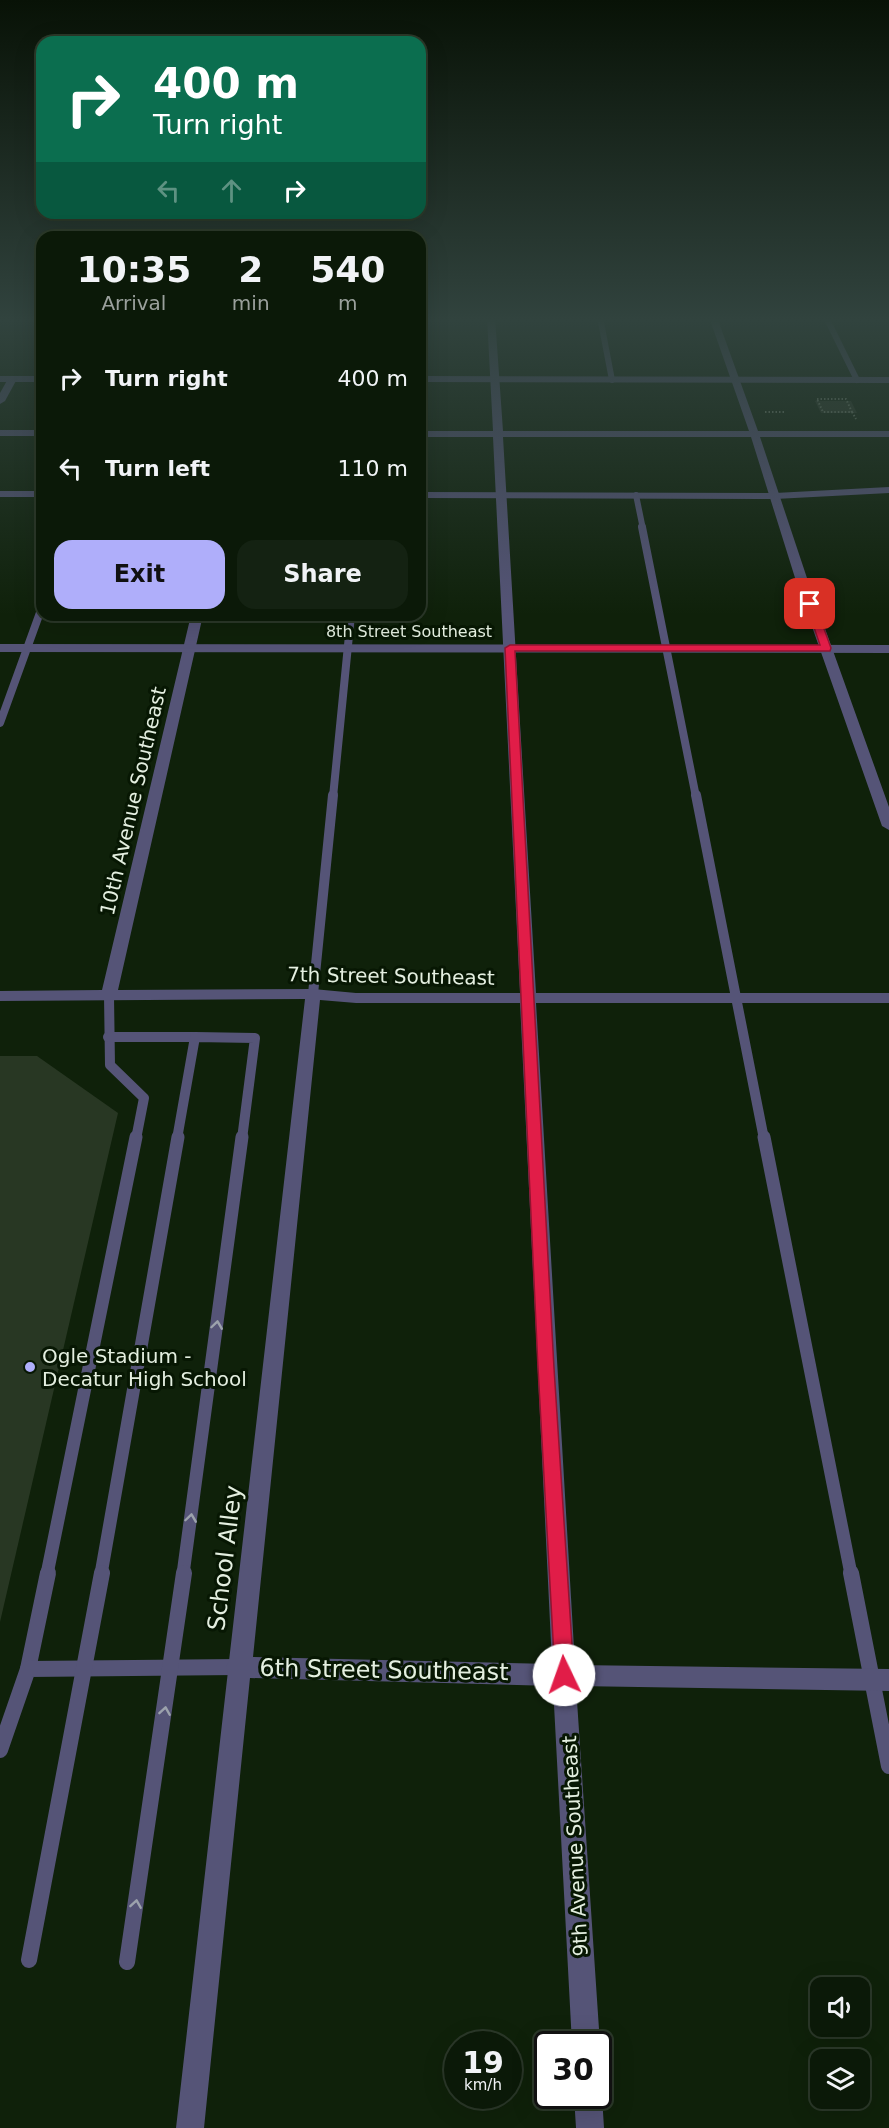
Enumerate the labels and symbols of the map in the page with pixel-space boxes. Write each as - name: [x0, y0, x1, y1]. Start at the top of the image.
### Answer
- pin: [784, 578, 835, 629]
- street label: 8th Street Southeast: [326, 622, 492, 641]
- street label: 10th Avenue Southeast: [95, 684, 171, 918]
- street label: 7th Street Southeast: [287, 962, 495, 990]
- one-way arrow: [210, 1320, 222, 1329]
- place label: Ogle Stadium - Decatur High School: [42, 1344, 247, 1391]
- marker: Ogle Stadium - Decatur High School: [23, 1360, 37, 1374]
- street label: School Alley: [202, 1484, 248, 1632]
- one-way arrow: [184, 1513, 197, 1523]
- position arrow: [532, 1643, 596, 1707]
- street label: 6th Street Southeast: [259, 1654, 509, 1686]
- one-way arrow: [158, 1706, 170, 1716]
- street label: 9th Avenue Southeast: [557, 1735, 593, 1957]
- one-way arrow: [129, 1899, 141, 1909]
- speed limit sign: 30: [534, 2031, 612, 2109]

